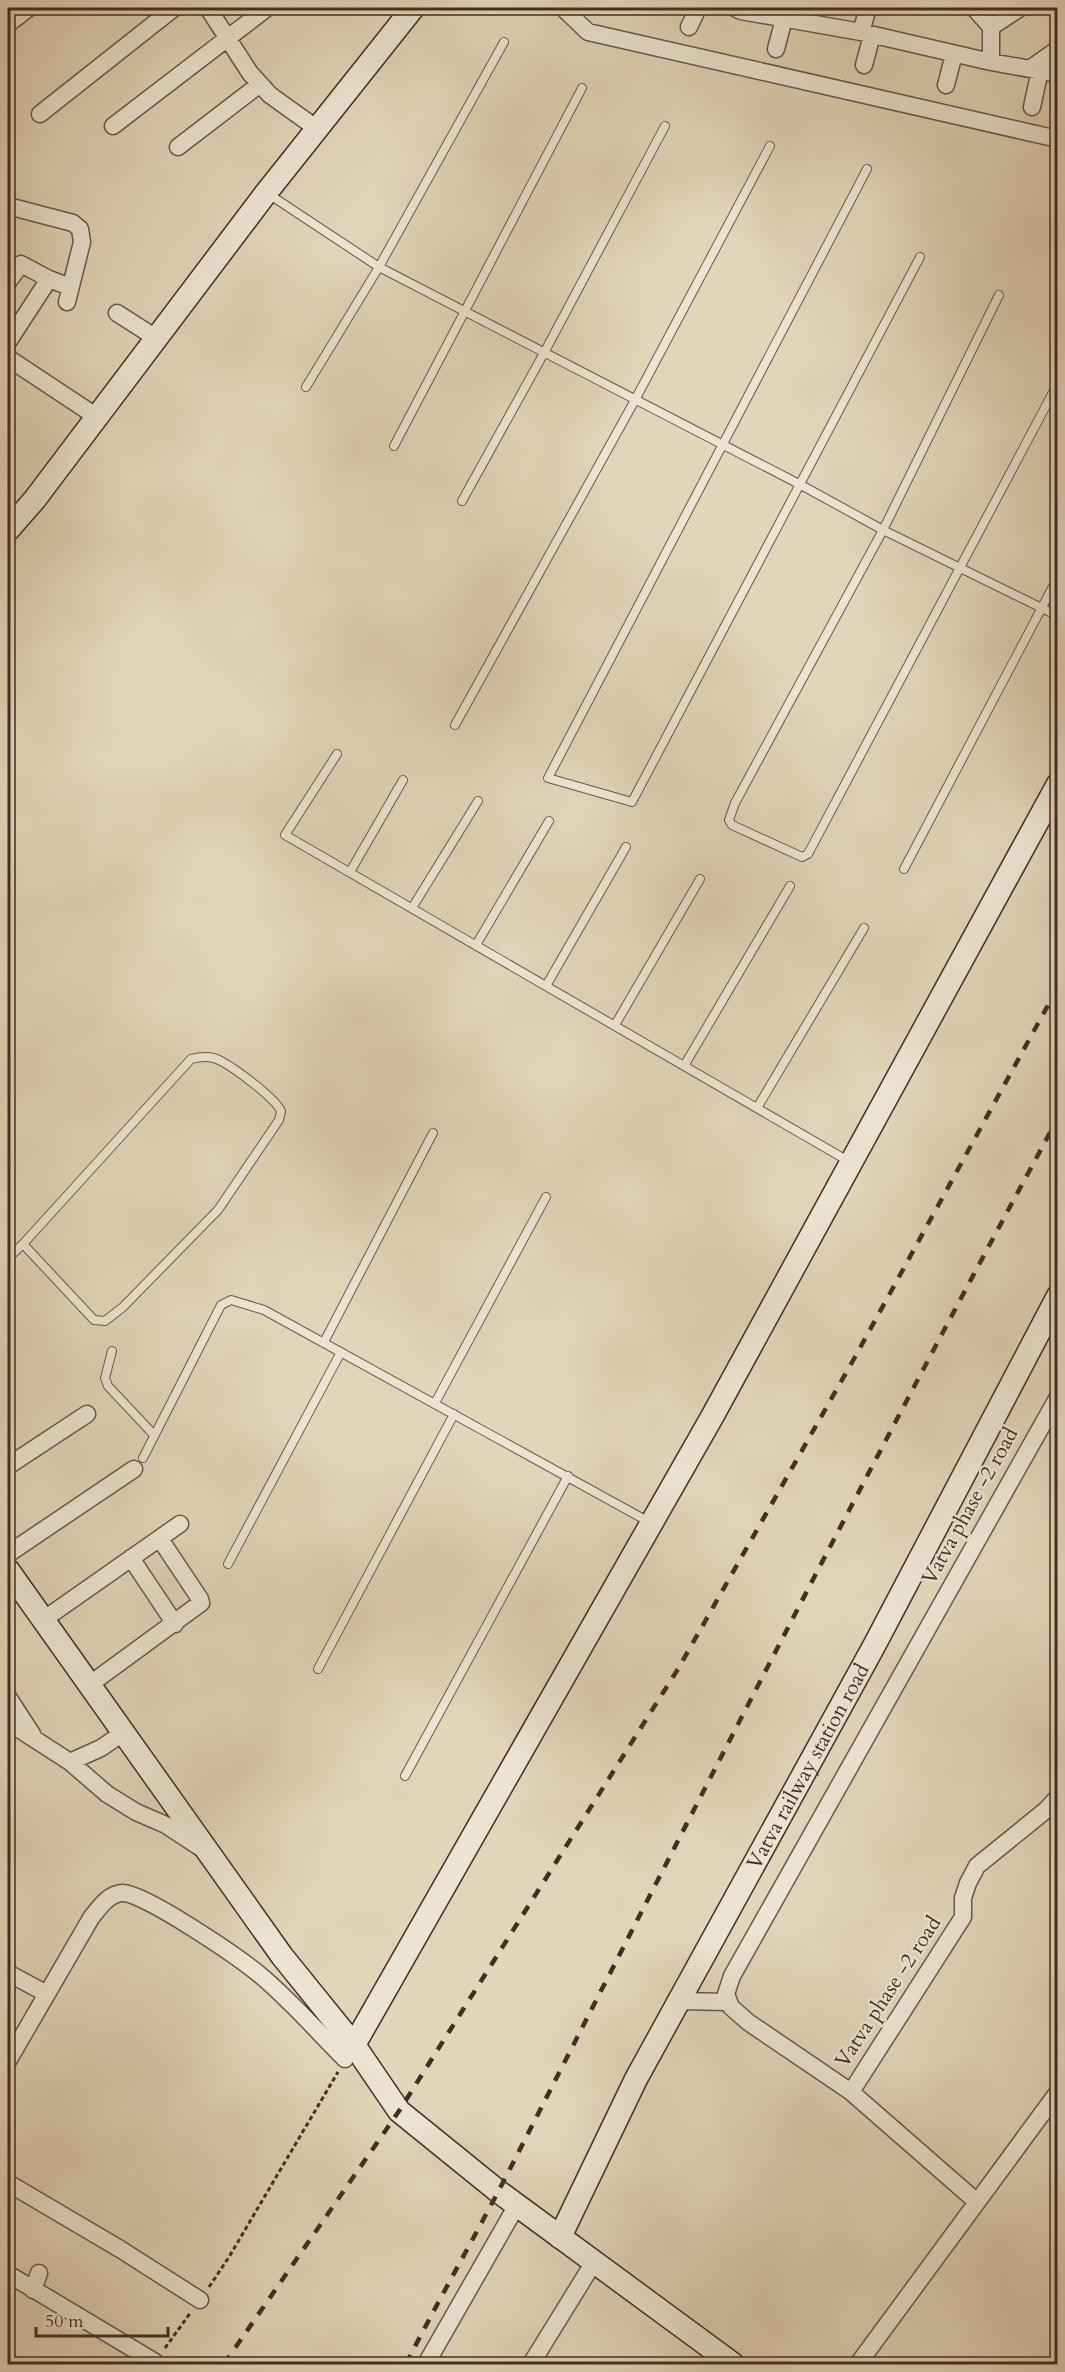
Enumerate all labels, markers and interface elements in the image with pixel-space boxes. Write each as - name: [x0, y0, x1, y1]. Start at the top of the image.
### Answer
- street label: Vatva phase -2 road: [915, 1422, 1025, 1590]
- street label: Vatva railway station road: [740, 1658, 876, 1875]
- street label: Vatva phase -2 road: [828, 1911, 948, 2073]
- scale bar: [36, 2300, 168, 2338]
- text: 50 m: [45, 2309, 84, 2334]

